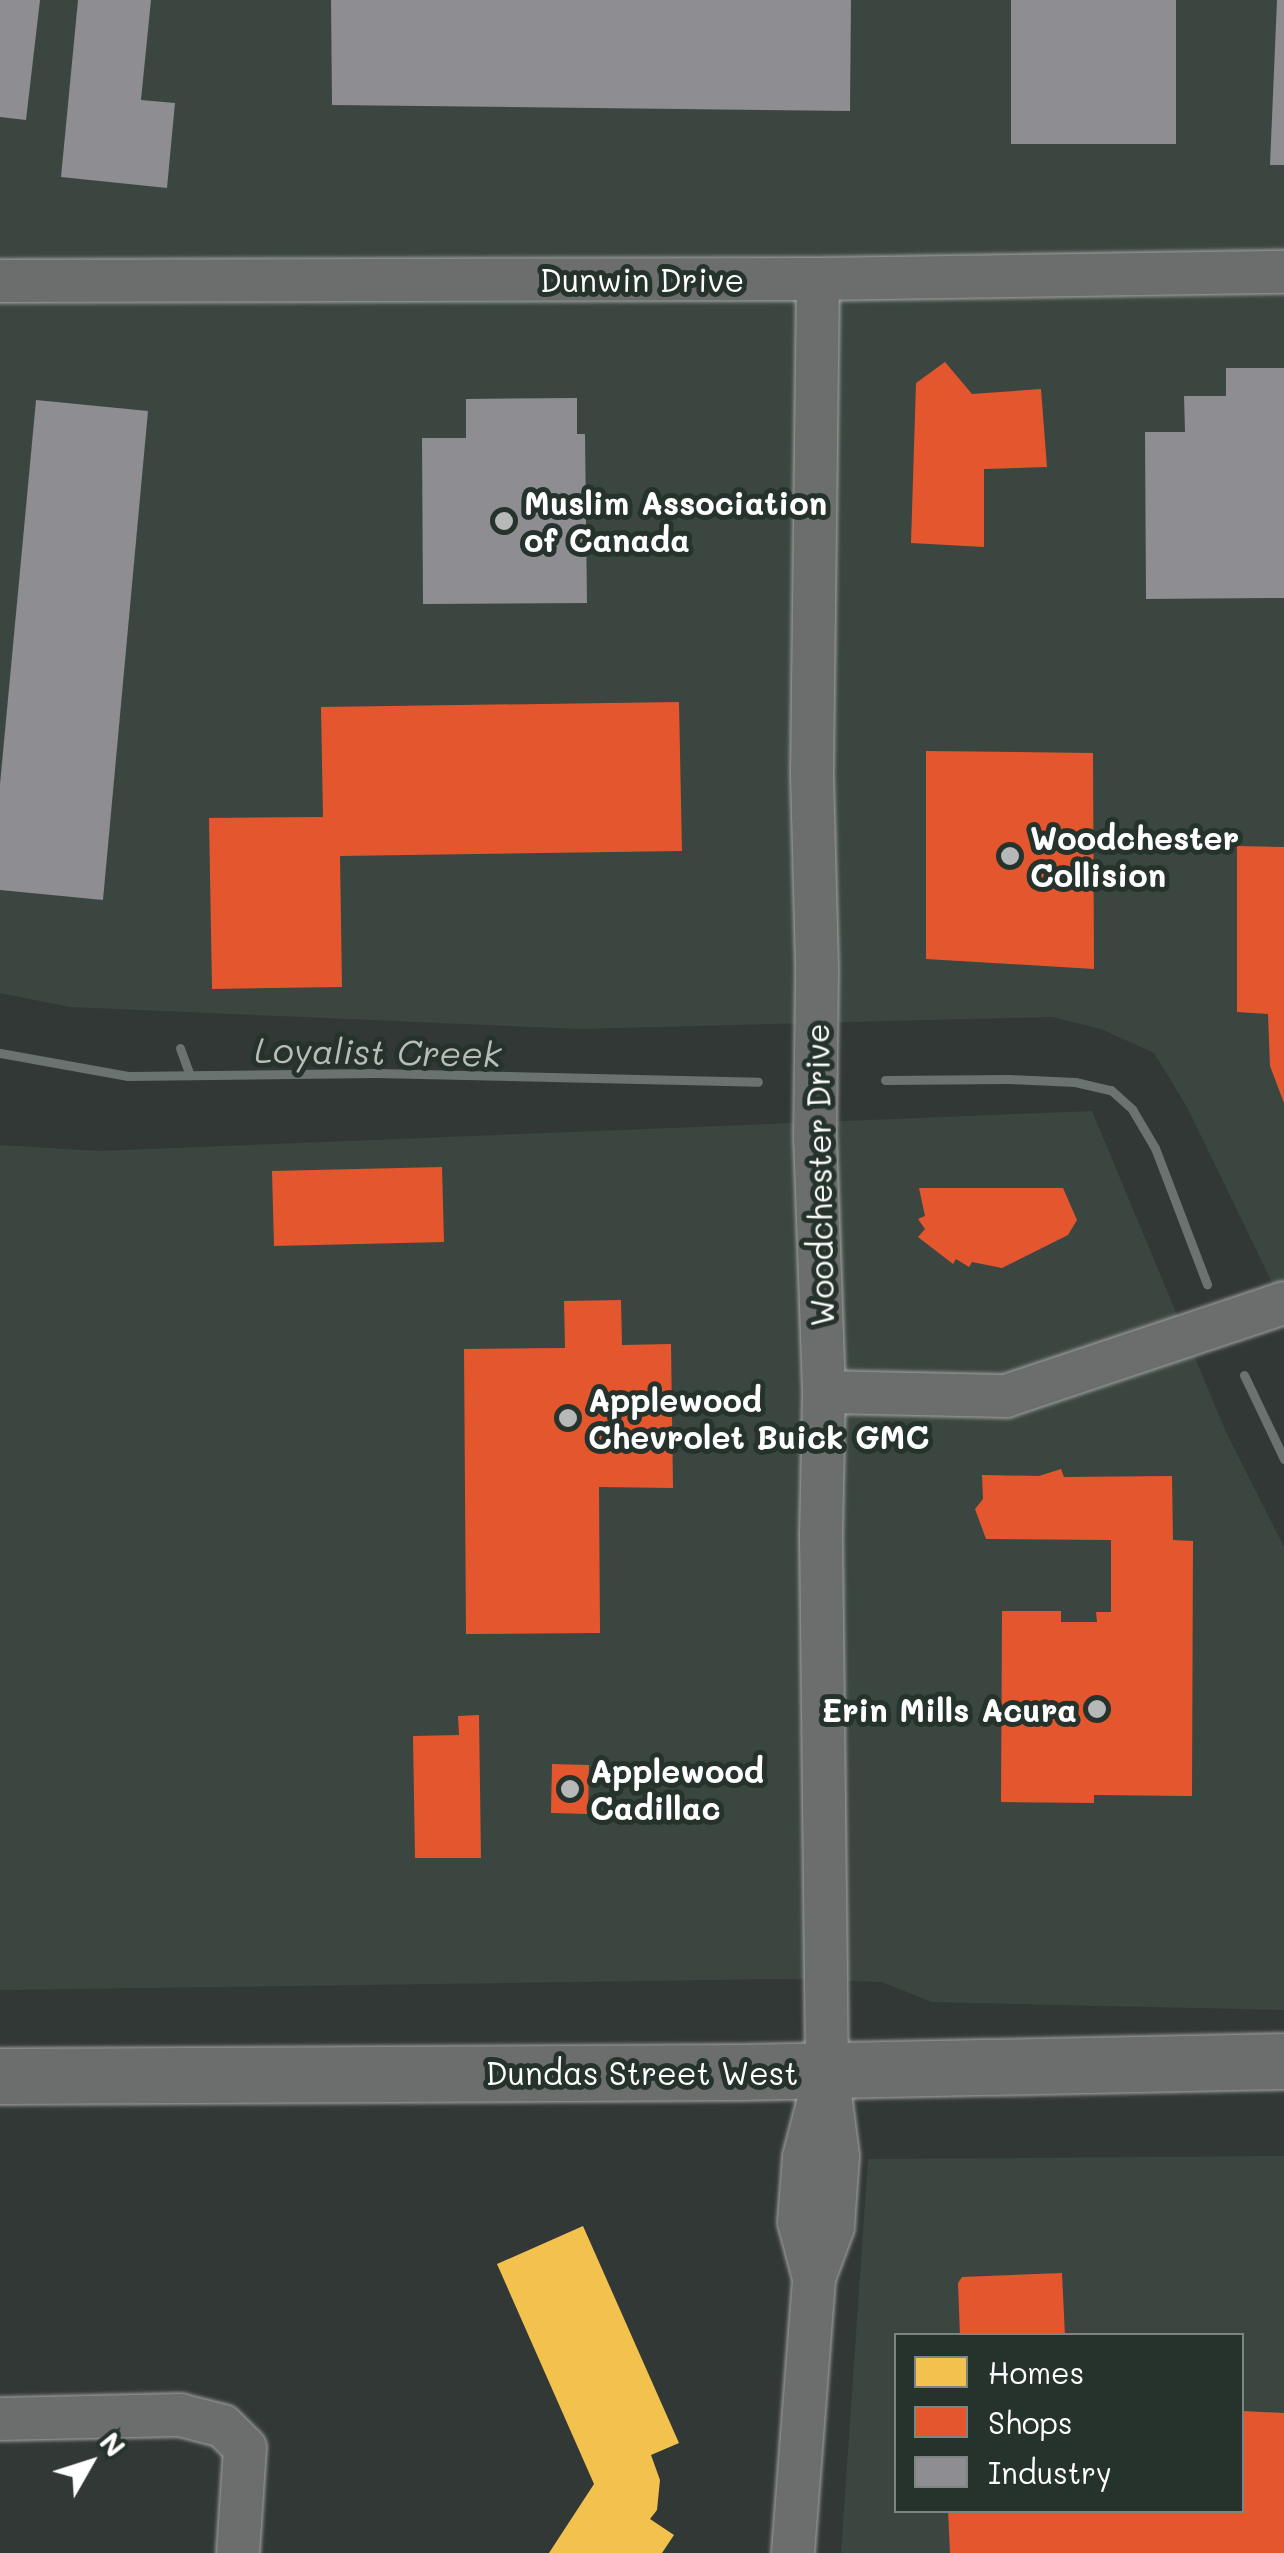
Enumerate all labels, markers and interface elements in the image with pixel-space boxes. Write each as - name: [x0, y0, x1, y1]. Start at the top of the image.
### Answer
- street label: Dunwin Drive: [540, 260, 744, 298]
- place label: Muslim Association of Canada: [524, 484, 827, 559]
- marker: Muslim Association of Canada: [493, 510, 515, 532]
- place label: Woodchester Collision: [1030, 819, 1239, 894]
- marker: Woodchester Collision: [999, 845, 1021, 867]
- street label: Woodchester Drive: [797, 1023, 841, 1327]
- water label: Loyalist Creek: [254, 1028, 502, 1074]
- place label: Applewood Chevrolet Buick GMC: [588, 1381, 929, 1456]
- marker: Applewood Chevrolet Buick GMC: [557, 1407, 579, 1429]
- place label: Erin Mills Acura: [821, 1690, 1077, 1728]
- marker: Erin Mills Acura: [1086, 1698, 1108, 1720]
- place label: Applewood Cadillac: [590, 1752, 764, 1827]
- marker: Applewood Cadillac: [559, 1778, 581, 1800]
- street label: Dundas Street West: [486, 2053, 798, 2091]
- legend: [894, 2333, 1244, 2513]
- text: Homes: [988, 2352, 1084, 2392]
- text: Shops: [988, 2402, 1073, 2442]
- north arrow: [40, 2413, 140, 2513]
- text: N: [93, 2425, 134, 2464]
- text: Industry: [988, 2452, 1112, 2492]

